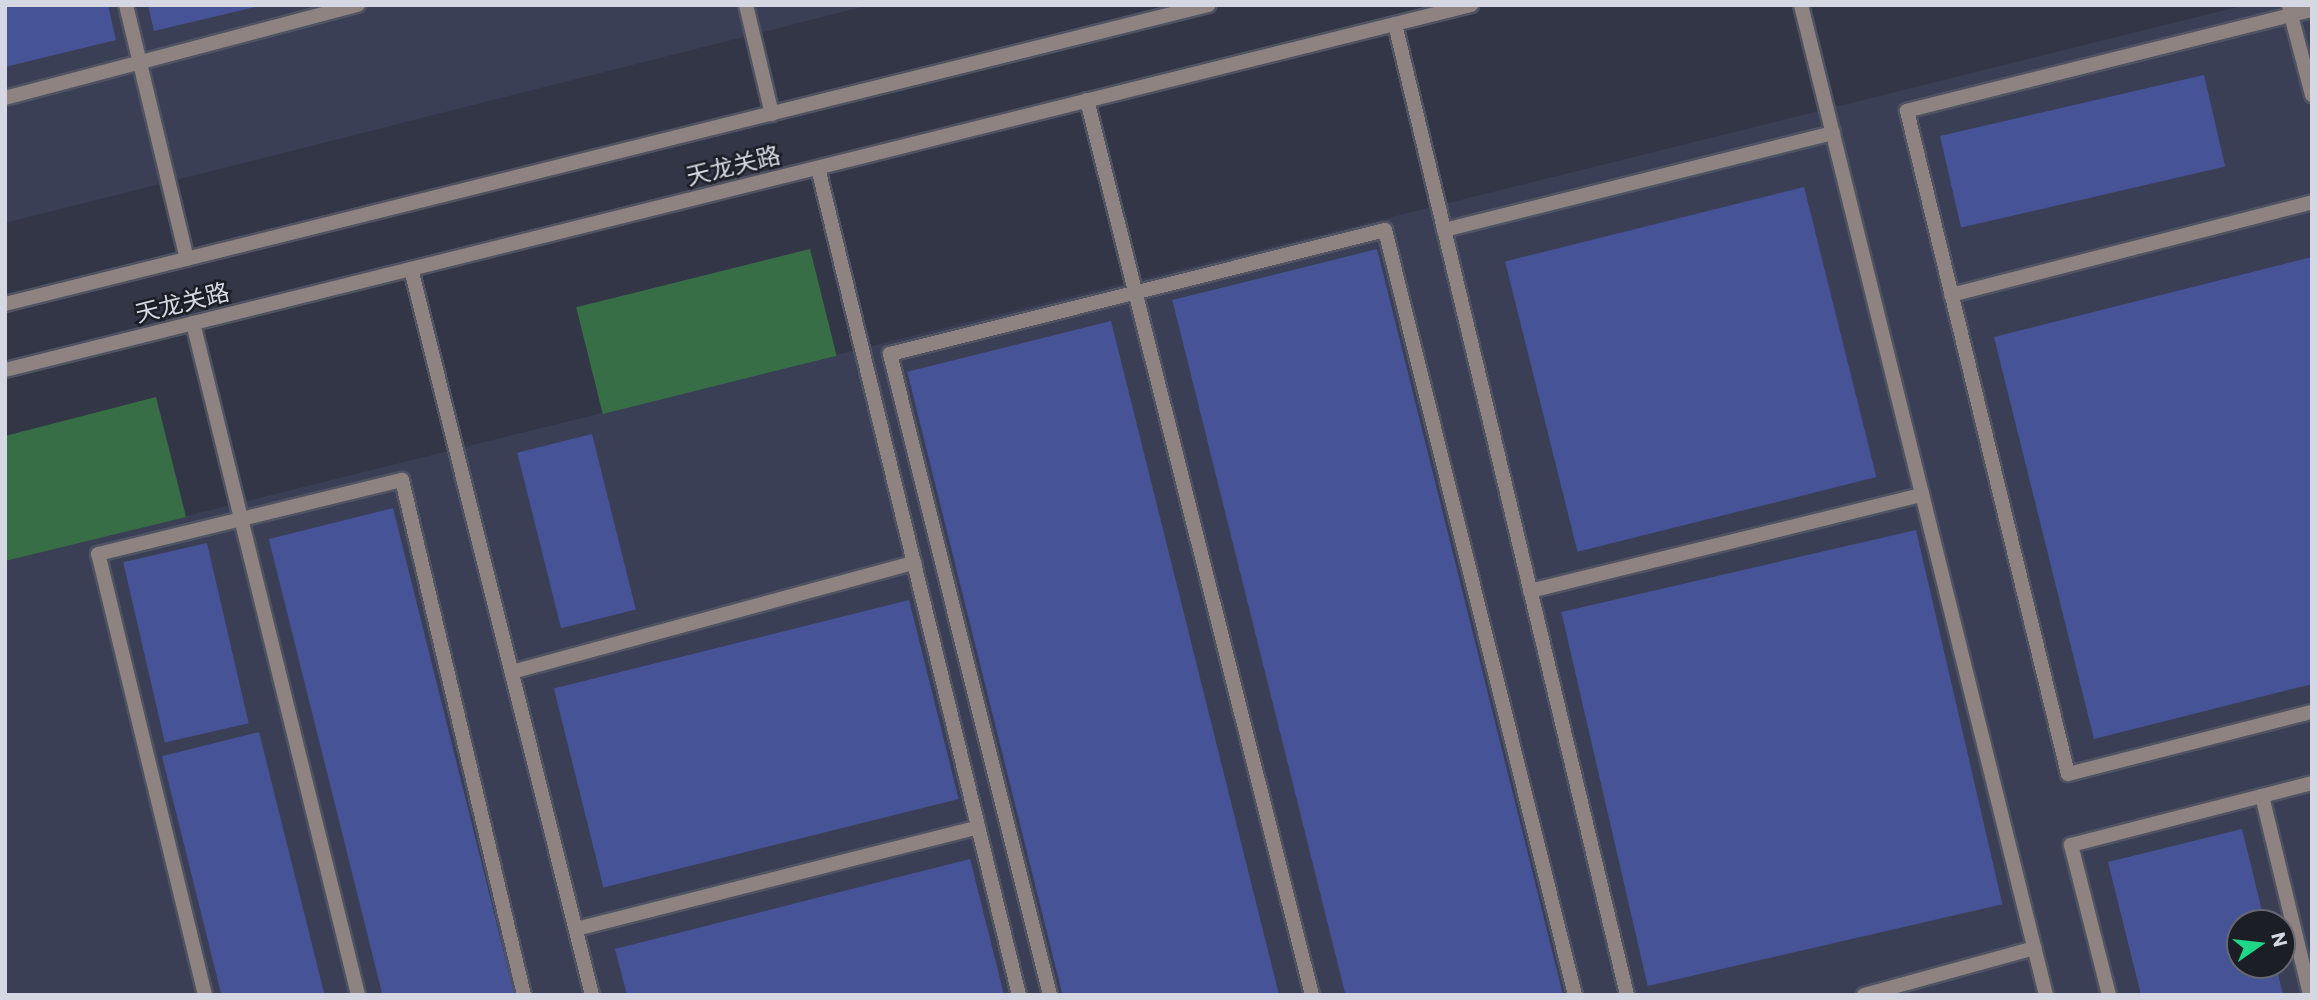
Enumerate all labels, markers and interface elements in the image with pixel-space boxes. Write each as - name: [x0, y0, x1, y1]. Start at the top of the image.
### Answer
- street label: 天龙关路: [683, 139, 783, 191]
- street label: 天龙关路: [132, 276, 232, 328]
- north arrow: [2226, 909, 2296, 979]
- text: N: [2267, 930, 2293, 949]

